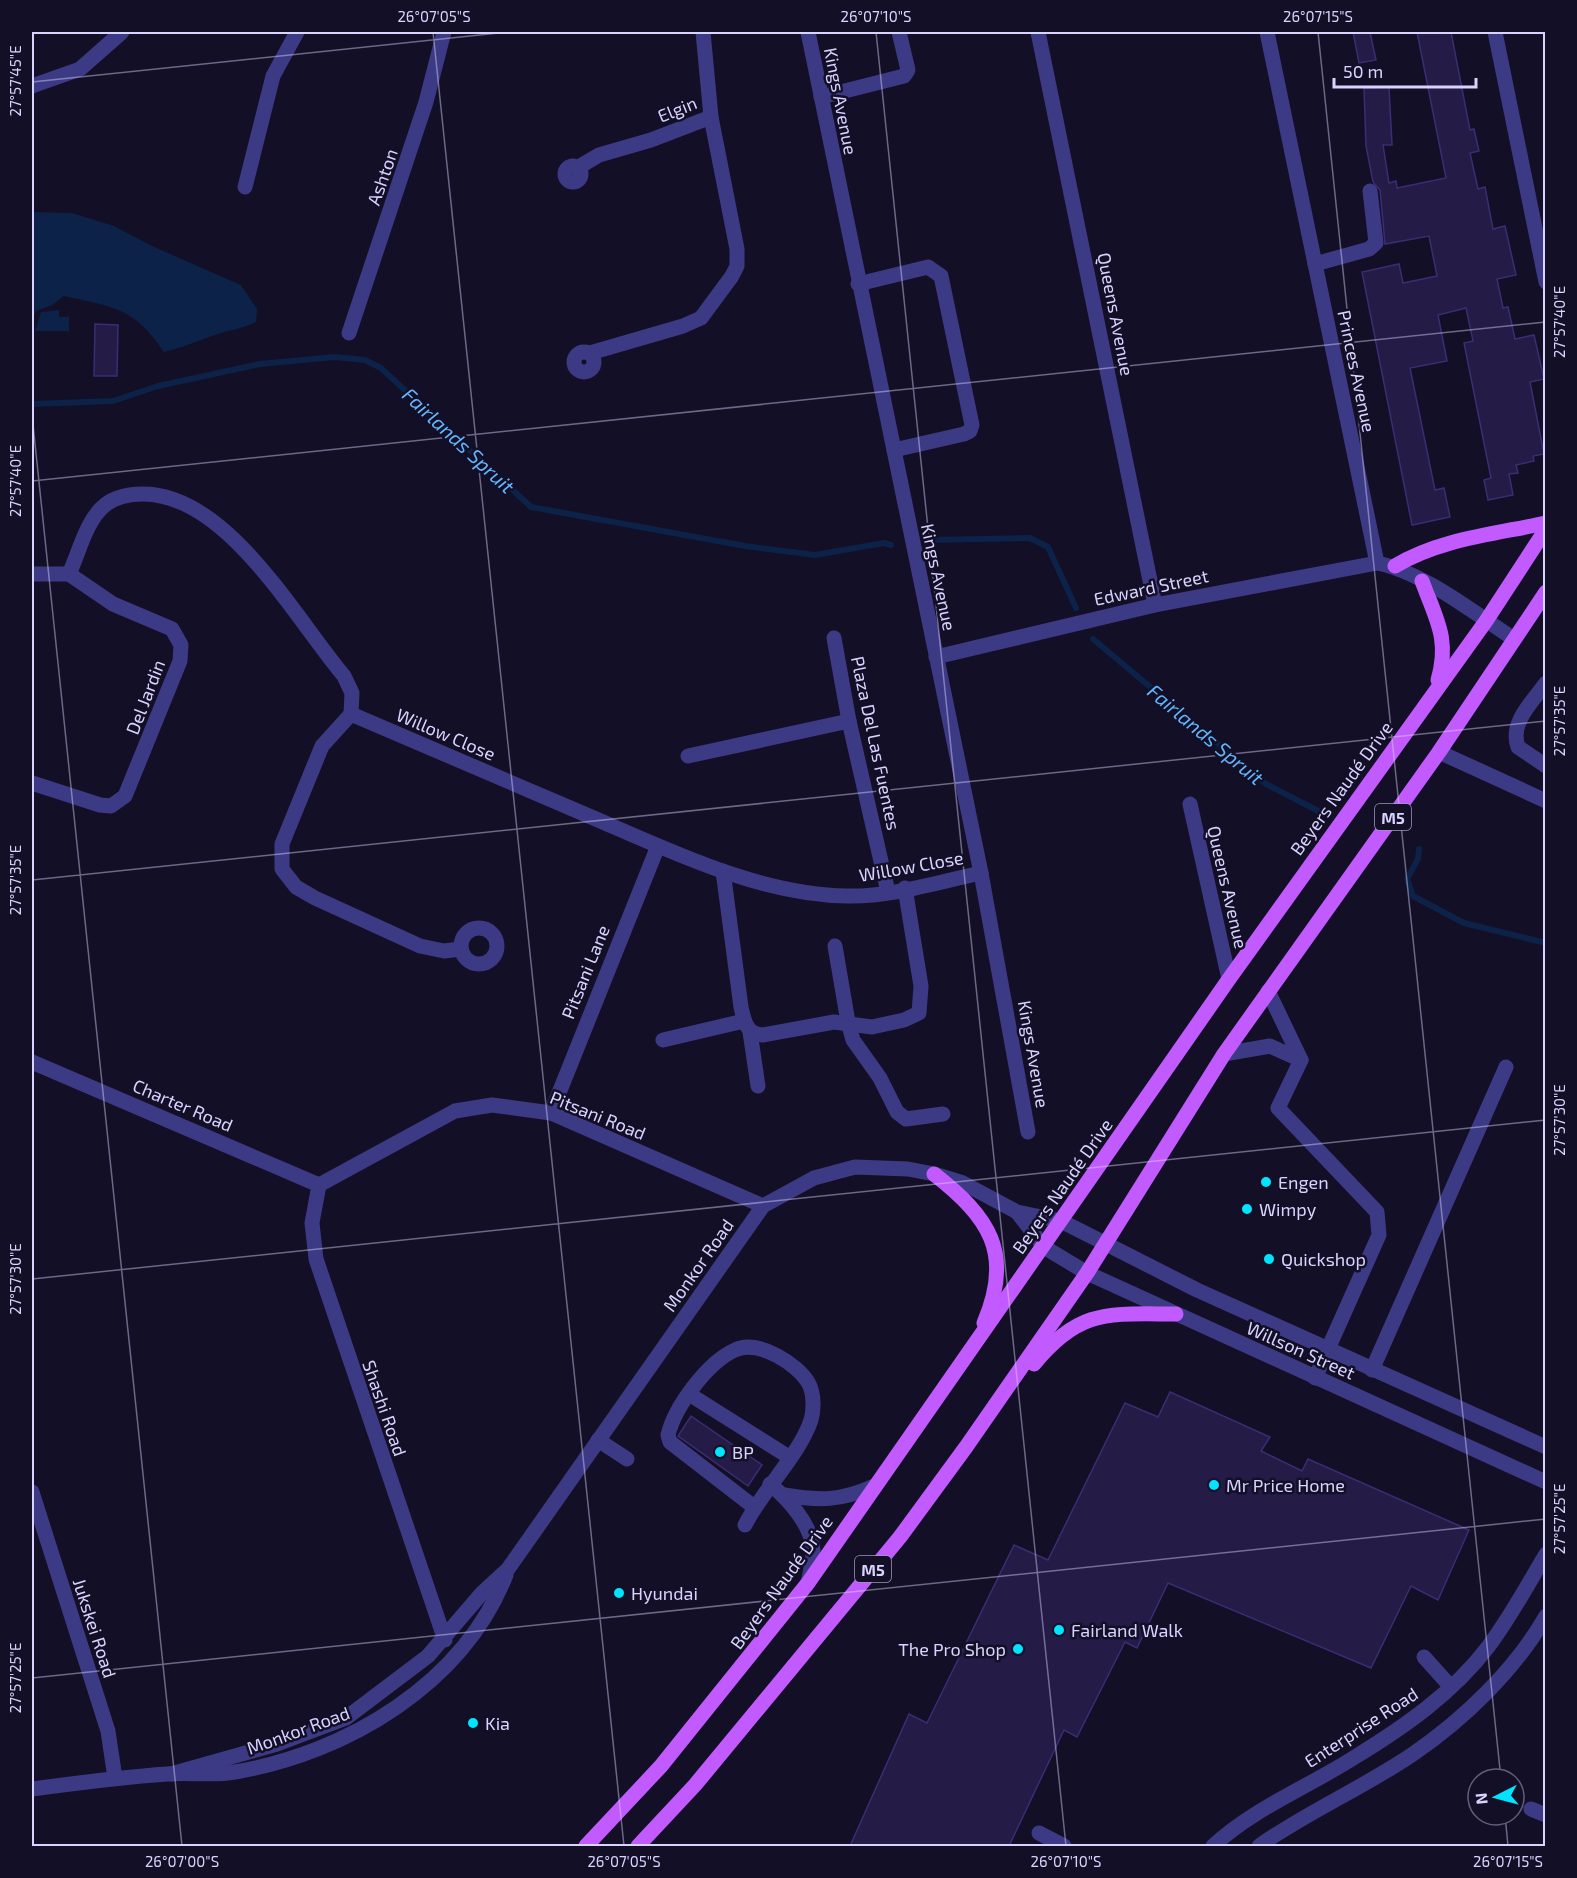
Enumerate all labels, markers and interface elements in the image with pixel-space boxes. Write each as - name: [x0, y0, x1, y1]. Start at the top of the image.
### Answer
- text: 26°07'05"S: [397, 7, 471, 25]
- text: 26°07'10"S: [840, 7, 912, 25]
- text: 26°07'15"S: [1283, 7, 1353, 25]
- text: 27°57'45"E: [6, 45, 24, 117]
- street label: Kings Avenue: [820, 46, 862, 156]
- scale bar: [1334, 51, 1476, 89]
- text: 50 m: [1343, 60, 1383, 82]
- street label: Elgin: [654, 91, 700, 127]
- street label: Ashton: [362, 146, 402, 208]
- street label: Queens Avenue: [1093, 250, 1139, 378]
- text: 27°57'40"E: [1550, 286, 1568, 358]
- street label: Princes Avenue: [1333, 308, 1381, 434]
- water label: Fairlands Spruit: [398, 382, 520, 498]
- text: 27°57'40"E: [6, 445, 24, 517]
- street label: Kings Avenue: [917, 522, 961, 632]
- street label: Edward Street: [1092, 564, 1210, 610]
- street label: Plaza Del Las Fuentes: [847, 654, 905, 832]
- street label: Del Jardin: [121, 656, 169, 738]
- water label: Fairlands Spruit: [1143, 678, 1269, 790]
- text: 27°57'35"E: [1550, 686, 1568, 756]
- street label: Willow Close: [393, 703, 499, 765]
- street label: Beyers Naudé Drive: [1285, 717, 1397, 859]
- road number: M5: [1375, 804, 1411, 830]
- street label: Queens Avenue: [1203, 824, 1253, 950]
- text: 27°57'35"E: [6, 845, 24, 915]
- street label: Willow Close: [857, 846, 965, 886]
- street label: Pitsani Lane: [556, 922, 614, 1022]
- street label: Kings Avenue: [1014, 999, 1054, 1109]
- street label: Charter Road: [130, 1074, 236, 1136]
- text: 27°57'30"E: [1550, 1084, 1568, 1156]
- street label: Pitsani Road: [547, 1086, 649, 1144]
- street label: Beyers Naudé Drive: [1007, 1114, 1117, 1258]
- place label: Engen: [1278, 1171, 1329, 1193]
- marker: Engen: [1259, 1175, 1273, 1189]
- place label: Wimpy: [1259, 1198, 1317, 1220]
- marker: Wimpy: [1240, 1202, 1254, 1216]
- street label: Monkor Road: [658, 1214, 738, 1316]
- text: 27°57'30"E: [6, 1243, 24, 1315]
- place label: Quickshop: [1281, 1248, 1366, 1270]
- marker: Quickshop: [1262, 1252, 1276, 1266]
- street label: Willson Street: [1243, 1316, 1359, 1384]
- street label: Shashi Road: [358, 1357, 412, 1459]
- place label: BP: [732, 1441, 754, 1463]
- marker: BP: [713, 1445, 727, 1459]
- place label: Mr Price Home: [1226, 1474, 1345, 1496]
- marker: Mr Price Home: [1207, 1478, 1221, 1492]
- text: 27°57'25"E: [1550, 1484, 1568, 1554]
- street label: Beyers Naudé Drive: [725, 1511, 837, 1653]
- road number: M5: [855, 1556, 891, 1582]
- street label: Jukskei Road: [69, 1576, 121, 1680]
- place label: Hyundai: [631, 1582, 698, 1604]
- marker: Hyundai: [612, 1586, 626, 1600]
- place label: Fairland Walk: [1071, 1619, 1183, 1641]
- marker: Fairland Walk: [1052, 1623, 1066, 1637]
- place label: The Pro Shop: [898, 1638, 1006, 1660]
- marker: The Pro Shop: [1011, 1642, 1025, 1656]
- text: 27°57'25"E: [6, 1643, 24, 1713]
- street label: Enterprise Road: [1300, 1682, 1422, 1772]
- street label: Monkor Road: [244, 1701, 352, 1759]
- place label: Kia: [485, 1712, 510, 1734]
- marker: Kia: [466, 1716, 480, 1730]
- north arrow: [1466, 1767, 1526, 1827]
- text: N: [1471, 1792, 1491, 1805]
- text: 26°07'00"S: [145, 1852, 219, 1870]
- text: 26°07'05"S: [587, 1852, 661, 1870]
- text: 26°07'10"S: [1030, 1852, 1102, 1870]
- text: 26°07'15"S: [1473, 1852, 1543, 1870]

